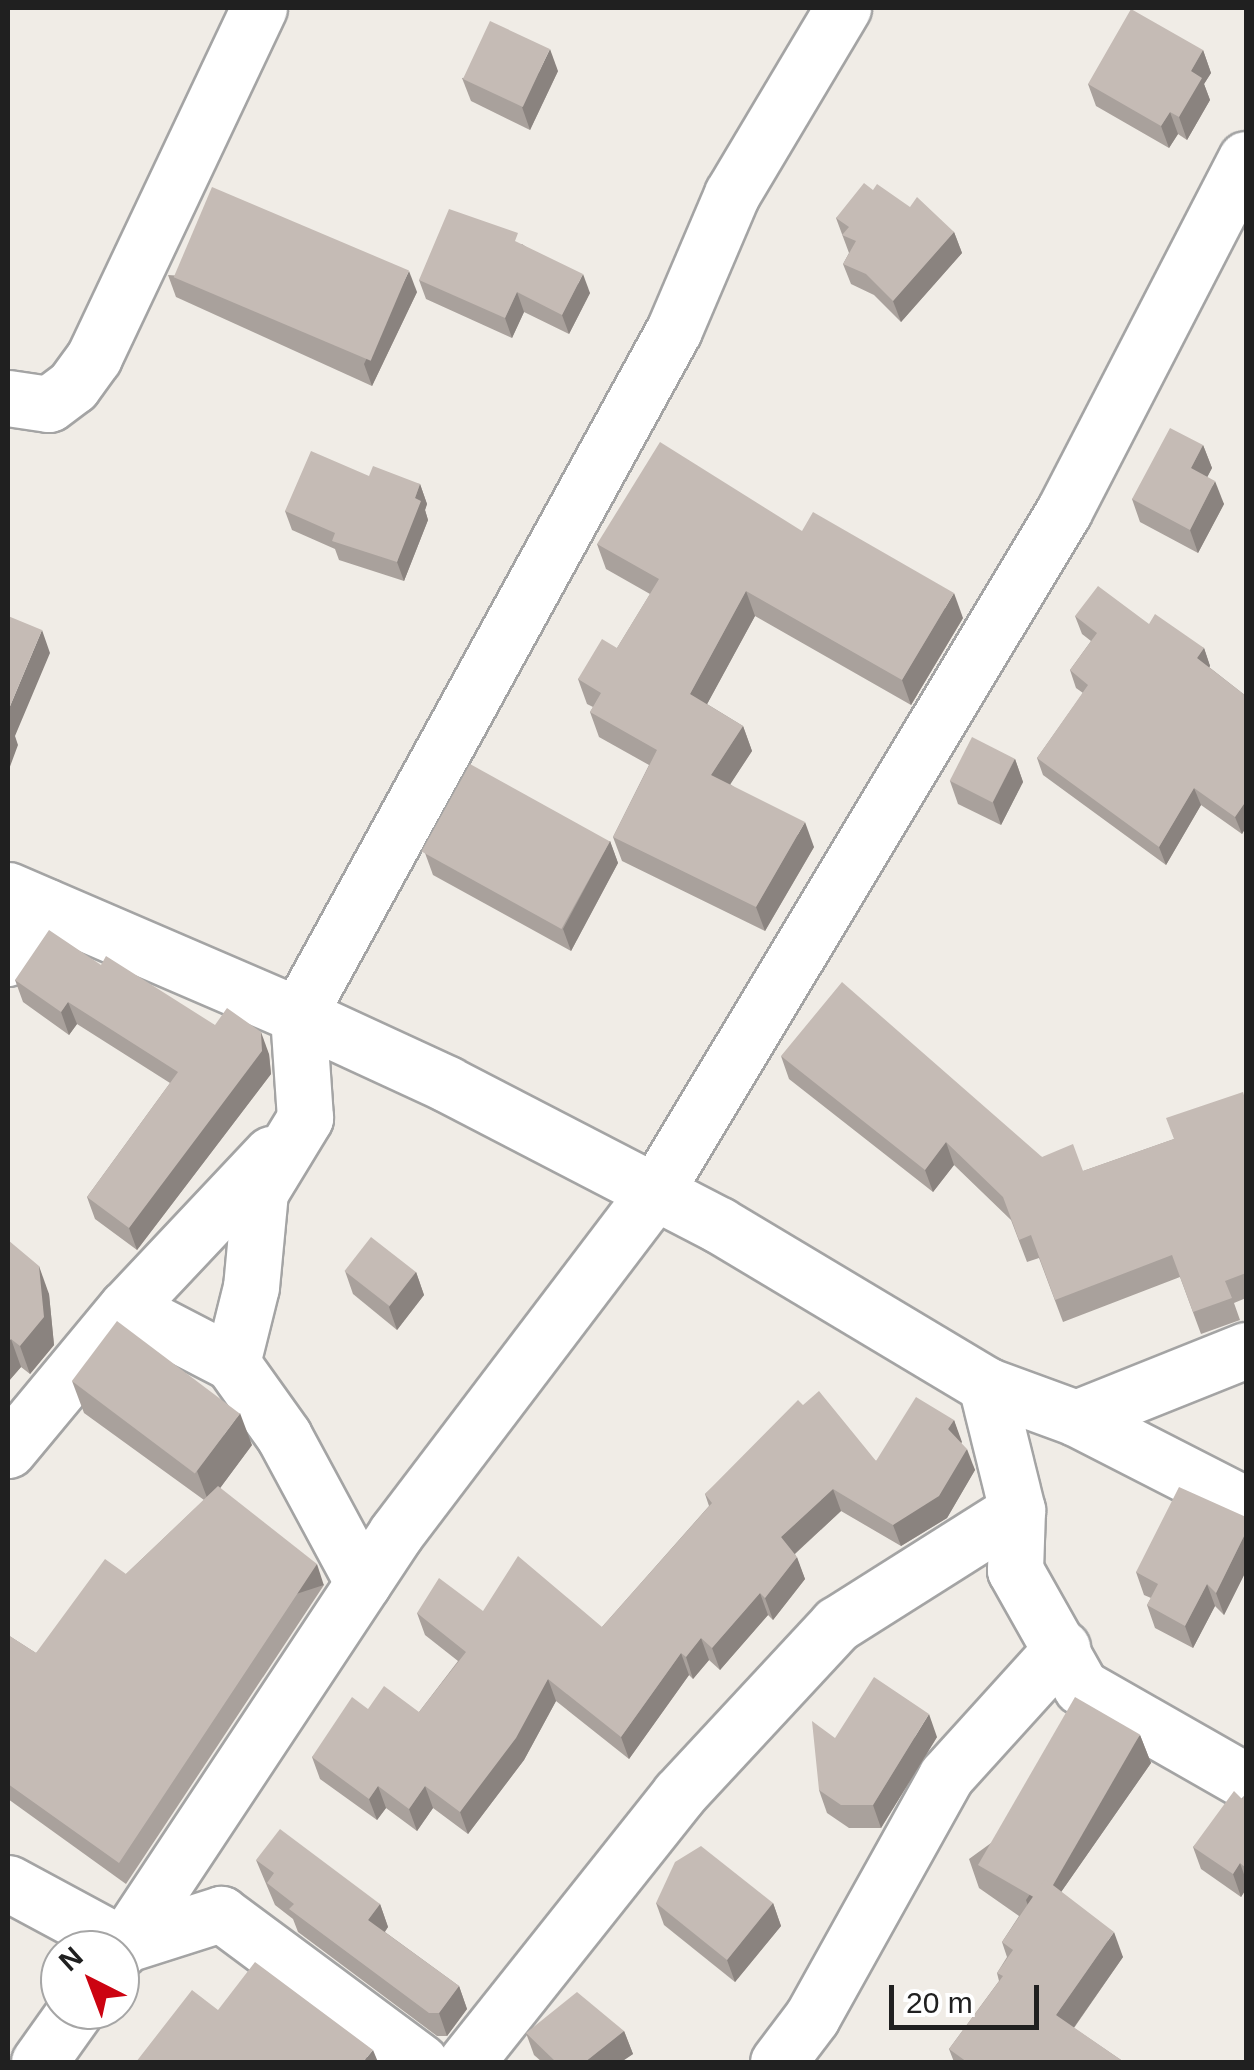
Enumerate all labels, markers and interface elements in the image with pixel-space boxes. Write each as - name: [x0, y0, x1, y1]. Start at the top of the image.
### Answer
- north arrow: [40, 1930, 140, 2030]
- text: N: [53, 1941, 89, 1977]
- scale bar: [894, 1965, 1044, 2027]
- text: 20 m: [906, 1986, 973, 2019]

